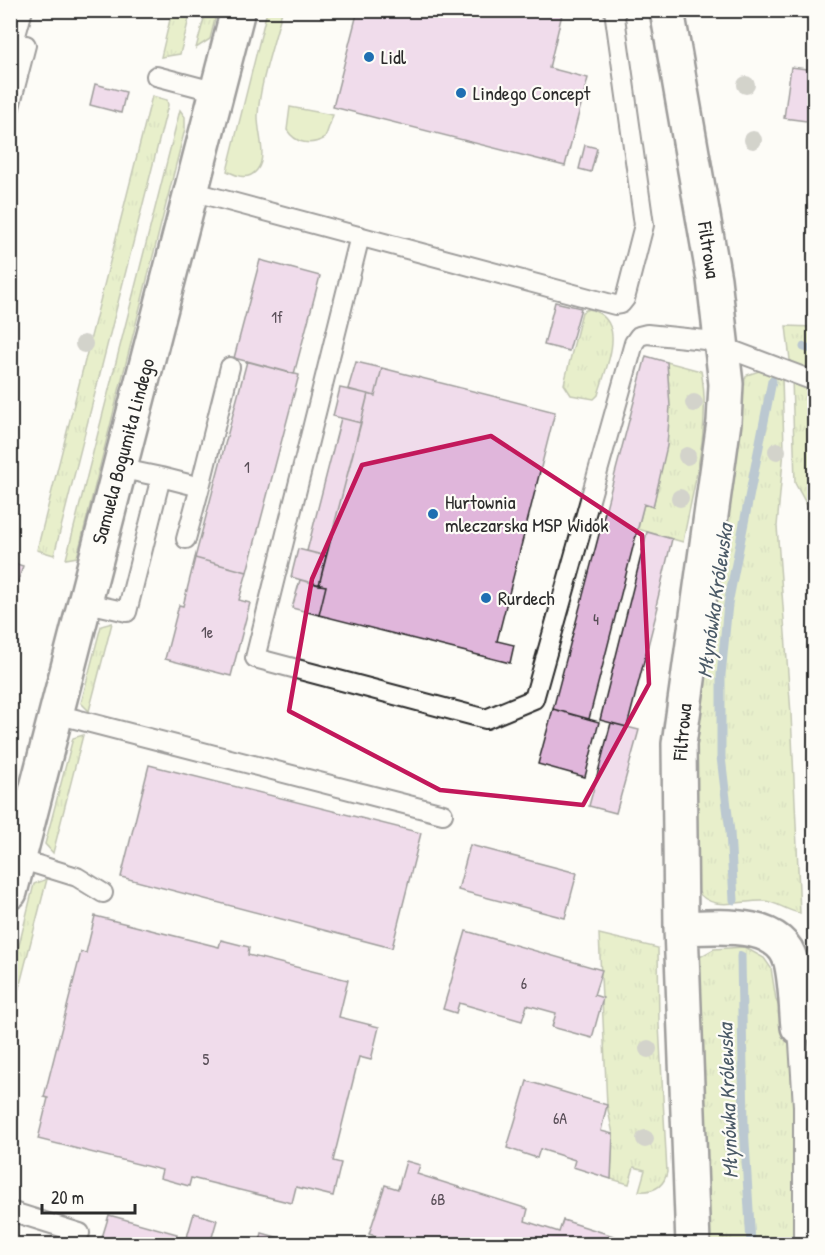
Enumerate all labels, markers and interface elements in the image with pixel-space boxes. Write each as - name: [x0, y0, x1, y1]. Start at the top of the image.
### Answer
- place label: Lidl: [381, 43, 407, 70]
- marker: Lidl: [362, 50, 376, 64]
- place label: Lindego Concept: [473, 79, 592, 106]
- marker: Lindego Concept: [454, 86, 468, 100]
- street label: Filtrowa: [692, 219, 727, 280]
- house number: 1f: [271, 306, 283, 328]
- street label: Samuela Bogumiła Lindego: [85, 355, 160, 547]
- house number: 1: [244, 456, 250, 478]
- place label: Hurtownia mleczarska MSP Widok: [445, 488, 608, 538]
- marker: Hurtownia mleczarska MSP Widok: [426, 507, 440, 521]
- water label: Młynówka Królewska: [689, 519, 740, 680]
- place label: Rurdech: [498, 584, 555, 611]
- marker: Rurdech: [479, 591, 493, 605]
- house number: 4: [593, 608, 599, 630]
- house number: 1e: [201, 621, 214, 643]
- street label: Filtrowa: [665, 702, 697, 763]
- house number: 6: [521, 972, 527, 994]
- water label: Młynówka Królewska: [710, 1020, 745, 1179]
- house number: 5: [203, 1048, 210, 1070]
- house number: 6A: [553, 1107, 567, 1129]
- scale bar: [42, 1177, 135, 1215]
- text: 20 m: [51, 1185, 84, 1210]
- house number: 6B: [431, 1188, 445, 1210]

